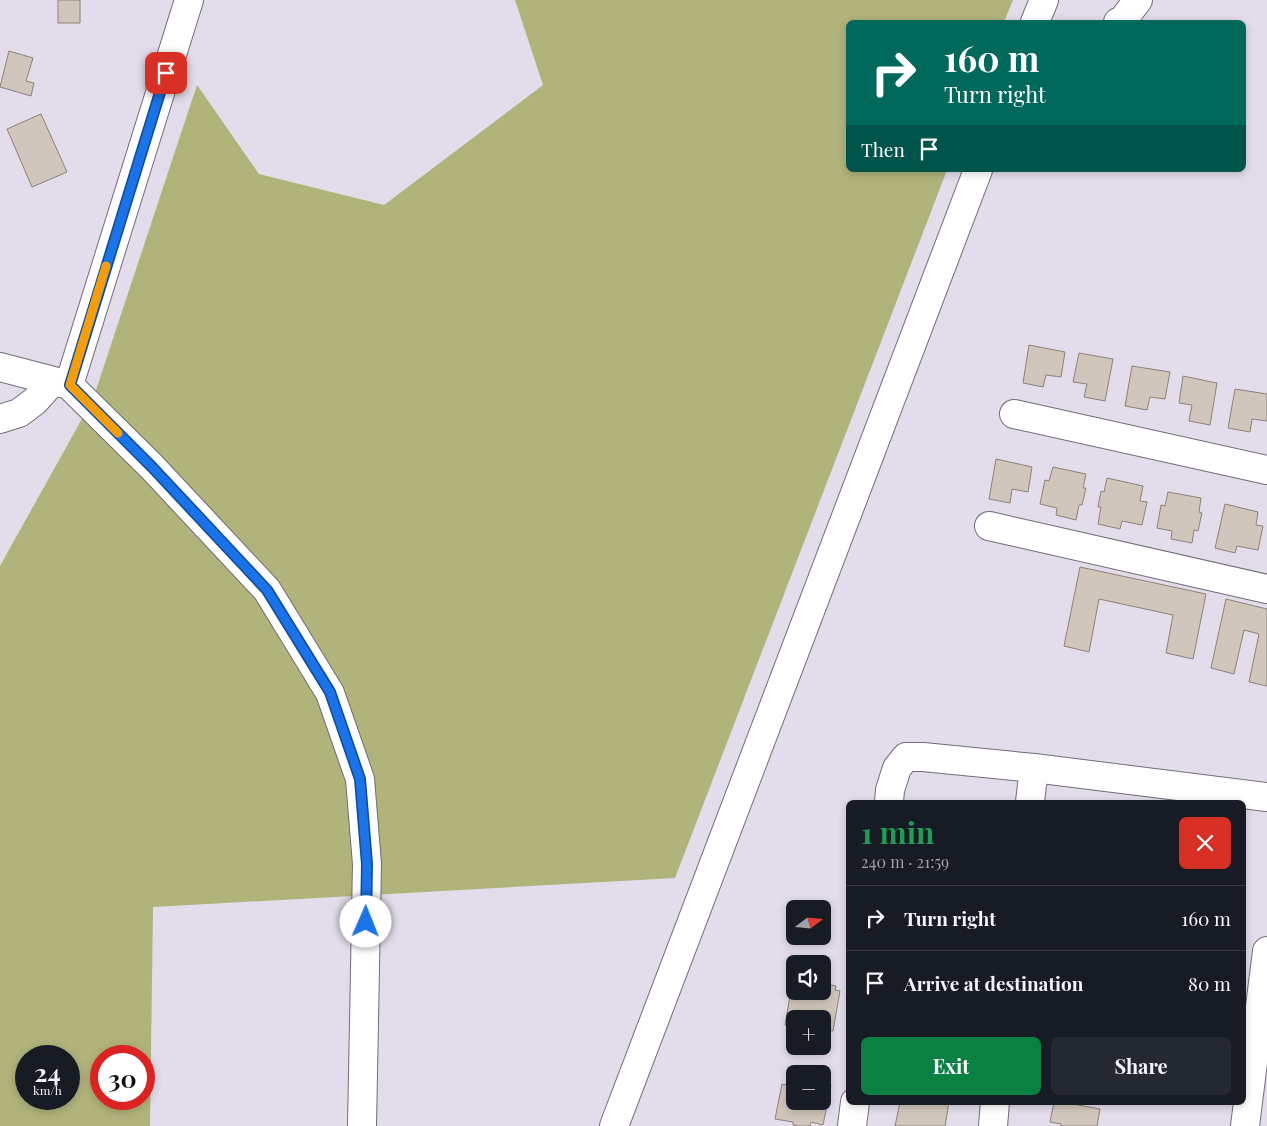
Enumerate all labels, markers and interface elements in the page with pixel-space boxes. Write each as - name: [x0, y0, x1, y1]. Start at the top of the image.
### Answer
- text: 160 m: [944, 34, 1039, 81]
- icon: right: [861, 40, 926, 105]
- pin: [145, 52, 187, 94]
- icon: arrive: [152, 59, 180, 87]
- text: Turn right: [944, 79, 1046, 109]
- icon: arrive: [915, 135, 943, 163]
- text: Then: [861, 136, 905, 162]
- text: 1 min: [861, 812, 935, 852]
- button: close: [1179, 817, 1231, 869]
- text: 240 m · 21:59: [861, 851, 949, 872]
- position arrow: [339, 895, 391, 947]
- north arrow: [786, 900, 831, 945]
- map controls: [786, 900, 831, 1110]
- icon: right: [861, 904, 889, 932]
- text: Turn right: [904, 905, 996, 931]
- text: 160 m: [1181, 905, 1231, 931]
- button: sound: [786, 955, 831, 1000]
- icon: arrive: [861, 969, 889, 997]
- text: Arrive at destination: [904, 970, 1084, 996]
- text: 80 m: [1188, 970, 1231, 996]
- button: +: [786, 1010, 831, 1055]
- button: Exit: [861, 1037, 1041, 1095]
- button: Share: [1051, 1037, 1231, 1095]
- speed limit sign: 30: [90, 1045, 155, 1110]
- text: 24: [34, 1055, 61, 1088]
- button: −: [786, 1065, 831, 1110]
- text: km/h: [33, 1082, 62, 1098]

